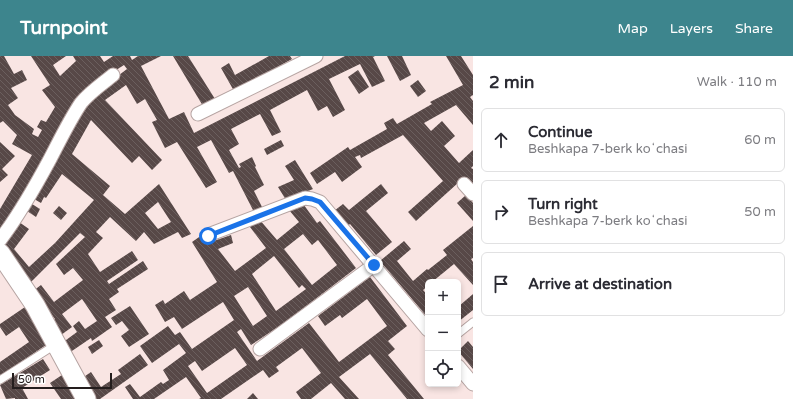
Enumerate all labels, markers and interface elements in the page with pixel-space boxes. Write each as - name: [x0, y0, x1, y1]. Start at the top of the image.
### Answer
- text: Turnpoint: [20, 17, 108, 39]
- text: Map: [618, 20, 648, 37]
- text: Layers: [670, 20, 713, 37]
- text: Share: [735, 20, 773, 37]
- text: 2 min: [489, 72, 534, 93]
- text: Walk · 110 m: [697, 74, 777, 90]
- text: Continue: [528, 123, 592, 141]
- icon: ahead: [490, 129, 512, 151]
- text: 60 m: [744, 132, 776, 148]
- text: Beshkapa 7-berk koʻchasi: [528, 141, 688, 157]
- text: Turn right: [528, 195, 598, 213]
- icon: right: [490, 201, 512, 223]
- text: 50 m: [744, 204, 776, 220]
- text: Beshkapa 7-berk koʻchasi: [528, 213, 688, 229]
- route start: [199, 227, 217, 245]
- route end: [365, 256, 383, 274]
- icon: arrive: [490, 273, 512, 295]
- text: Arrive at destination: [528, 275, 672, 293]
- map controls: [425, 279, 461, 387]
- button: +: [425, 279, 461, 315]
- button: −: [425, 315, 461, 351]
- button: locate: [425, 351, 461, 387]
- scale bar: [12, 371, 112, 390]
- text: 50 m: [18, 373, 45, 386]

